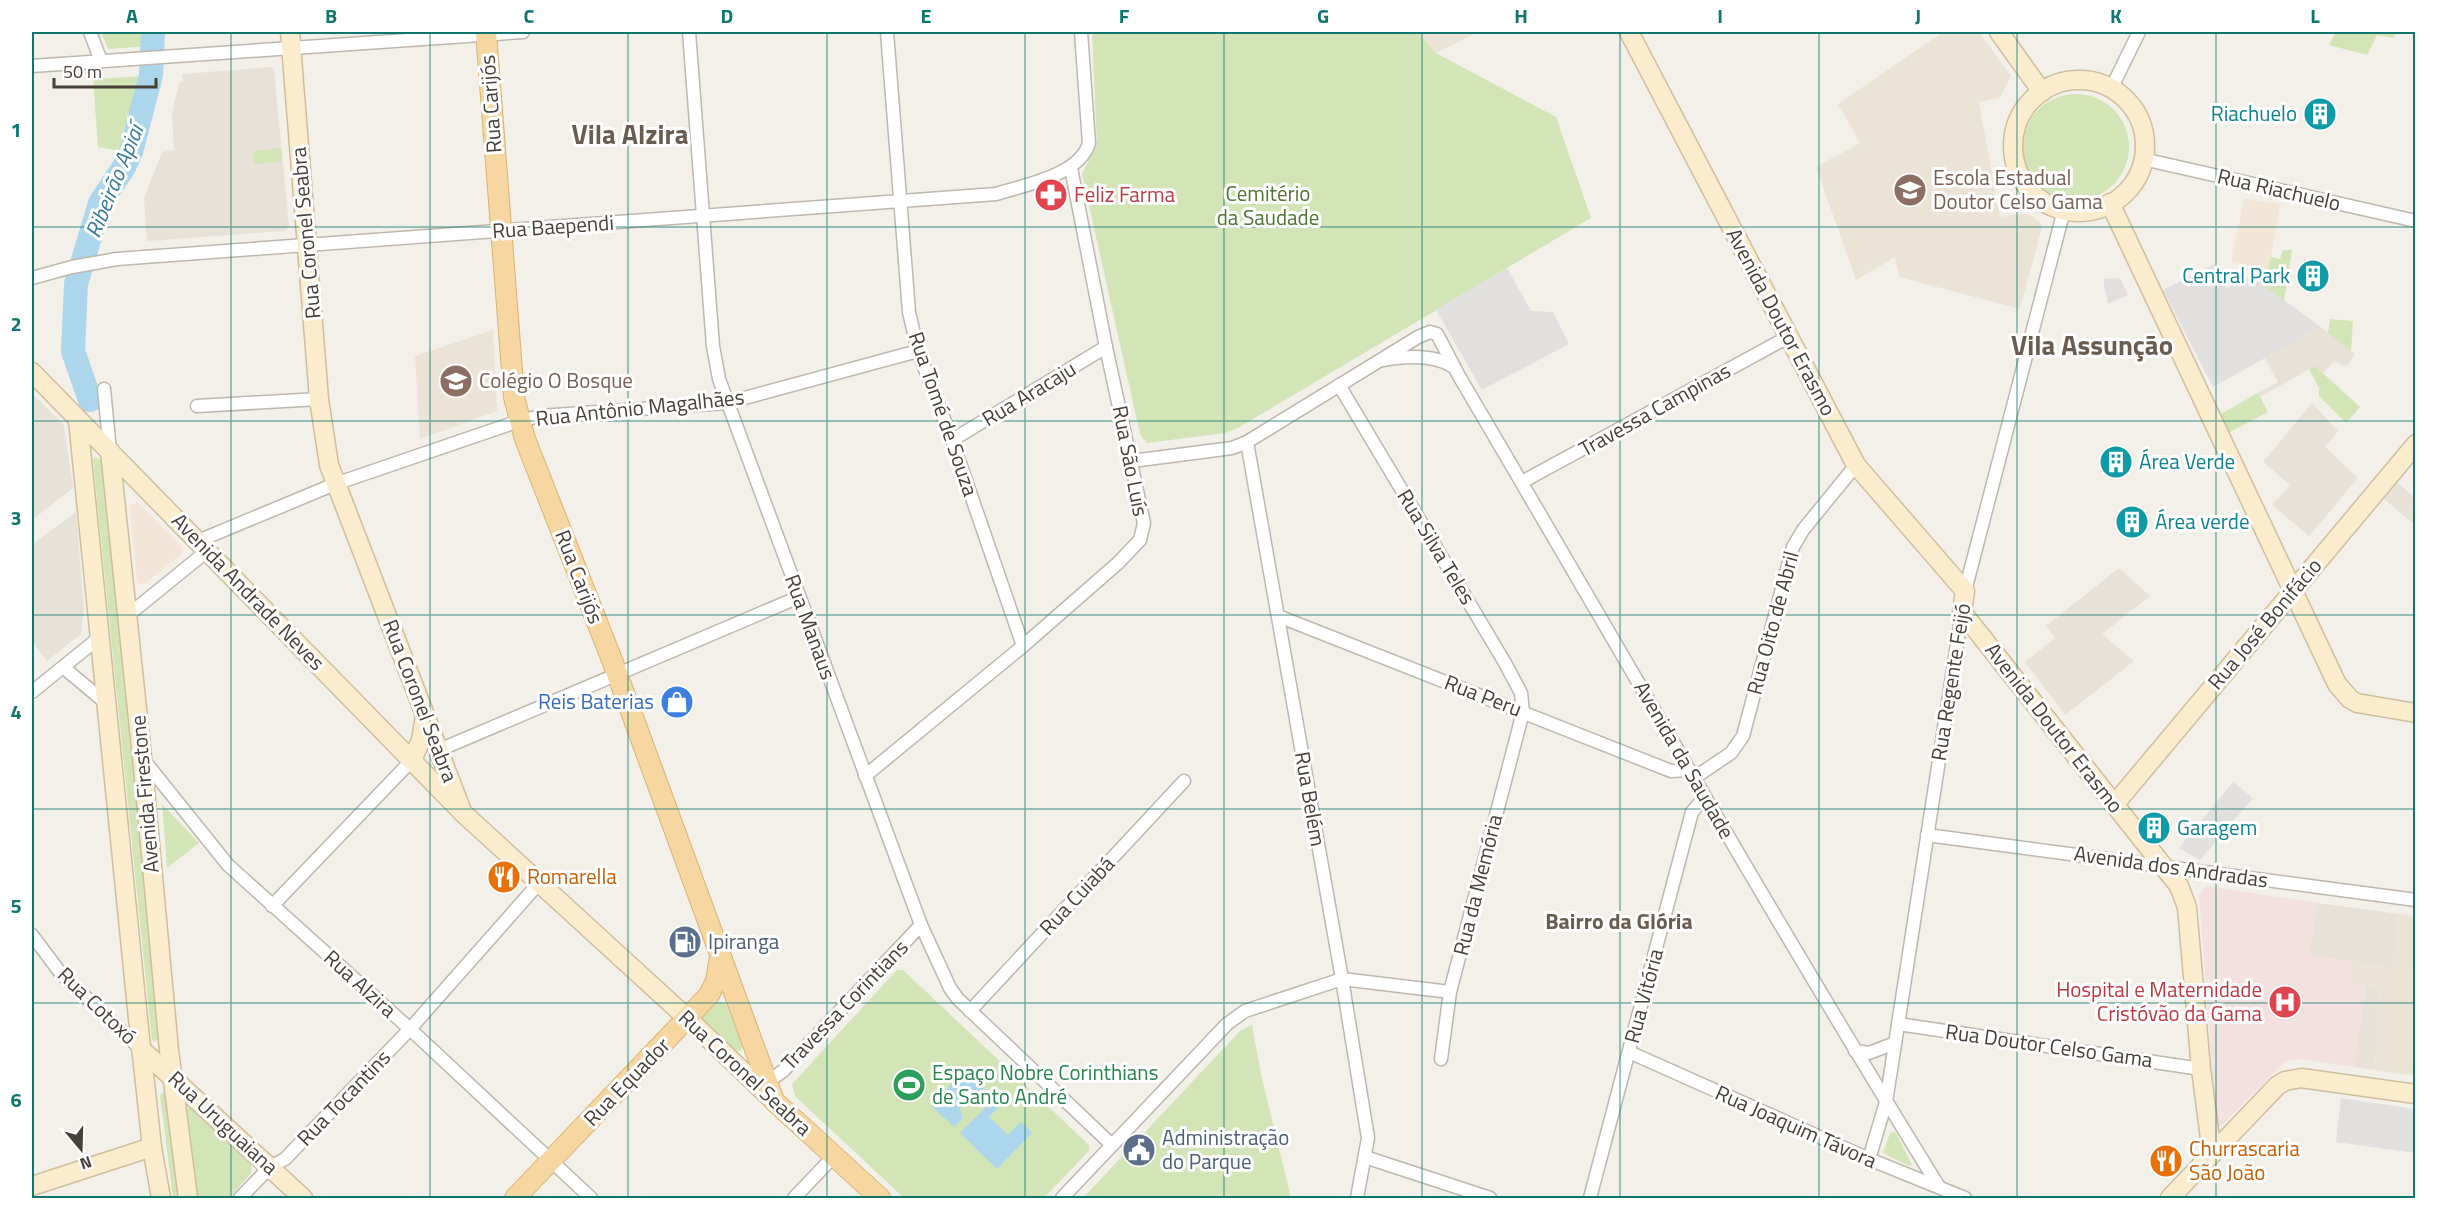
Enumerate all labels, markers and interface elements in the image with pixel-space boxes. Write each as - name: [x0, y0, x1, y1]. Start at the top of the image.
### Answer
- text: A: [126, 0, 138, 31]
- text: B: [325, 0, 337, 31]
- text: C: [524, 0, 535, 31]
- text: D: [721, 0, 733, 31]
- text: E: [920, 0, 932, 31]
- text: F: [1119, 0, 1130, 31]
- text: G: [1317, 0, 1329, 31]
- text: H: [1514, 0, 1528, 31]
- text: I: [1717, 0, 1723, 31]
- text: J: [1915, 0, 1921, 31]
- text: K: [2110, 0, 2122, 31]
- text: L: [2310, 0, 2320, 31]
- scale bar: [54, 51, 156, 89]
- street label: Rua Carijós: [471, 54, 509, 154]
- text: 50 m: [63, 58, 102, 85]
- building icon: Riachuelo: [2302, 96, 2338, 132]
- place label: Riachuelo: [2211, 97, 2297, 129]
- district label: Vila Alzira: [572, 113, 688, 154]
- text: 1: [10, 114, 22, 145]
- water label: Ribeirão Apiaí: [76, 114, 154, 243]
- street label: Rua Coronel Seabra: [282, 145, 328, 320]
- street label: Rua Riachuelo: [2215, 159, 2344, 219]
- place label: Escola Estadual Doutor Celso Gama: [1933, 161, 2103, 217]
- school or university icon: Escola Estadual Doutor Celso Gama: [1892, 172, 1928, 208]
- pharmacy icon: Feliz Farma: [1033, 177, 1069, 213]
- park label: Cemitério da Saudade: [1217, 177, 1319, 233]
- place label: Feliz Farma: [1074, 178, 1176, 210]
- street label: Rua Baependi: [491, 206, 615, 246]
- street label: Avenida Doutor Erasmo: [1719, 222, 1845, 421]
- building icon: Central Park: [2295, 258, 2331, 294]
- place label: Central Park: [2182, 259, 2290, 291]
- text: 2: [10, 308, 22, 339]
- district label: Vila Assunção: [2011, 324, 2173, 365]
- street label: Rua Tomé de Souza: [901, 327, 987, 501]
- street label: Rua Aracaju: [975, 352, 1082, 434]
- street label: Travessa Campinas: [1573, 354, 1736, 464]
- school or university icon: Colégio O Bosque: [438, 363, 474, 399]
- place label: Colégio O Bosque: [479, 364, 633, 396]
- street label: Rua Antônio Magalhães: [534, 380, 746, 434]
- street label: Rua São Luís: [1105, 403, 1157, 519]
- building icon: Área Verde: [2098, 444, 2134, 480]
- place label: Área Verde: [2139, 445, 2235, 477]
- street label: Rua Silva Teles: [1390, 483, 1484, 610]
- text: 3: [10, 502, 22, 533]
- building icon: Área verde: [2114, 504, 2150, 540]
- street label: Avenida Andrade Neves: [165, 505, 333, 677]
- place label: Área verde: [2155, 505, 2250, 537]
- street label: Rua Carijós: [547, 525, 613, 628]
- street label: Rua Oito de Abril: [1738, 547, 1807, 698]
- street label: Rua José Bonifácio: [2199, 550, 2329, 696]
- street label: Rua Manaus: [777, 569, 845, 684]
- street label: Rua Regente Feijó: [1922, 601, 1978, 763]
- street label: Rua Coronel Seabra: [375, 614, 467, 787]
- street label: Avenida Doutor Erasmo: [1978, 635, 2132, 819]
- street label: Rua Peru: [1440, 666, 1527, 724]
- street label: Avenida da Saudade: [1627, 675, 1743, 844]
- shop icon: Reis Baterias: [659, 684, 695, 720]
- place label: Reis Baterias: [538, 685, 654, 717]
- text: 4: [10, 696, 22, 727]
- street label: Avenida Firestone: [121, 714, 167, 874]
- street label: Rua Belém: [1287, 749, 1335, 849]
- street label: Rua da Memória: [1444, 810, 1510, 959]
- building icon: Garagem: [2136, 810, 2172, 846]
- place label: Garagem: [2177, 811, 2257, 843]
- street label: Avenida dos Andradas: [2072, 837, 2270, 895]
- street label: Rua Cuiabá: [1031, 848, 1122, 942]
- restaurant icon: Romarella: [486, 859, 522, 895]
- place label: Romarella: [527, 860, 617, 892]
- text: 5: [10, 890, 22, 921]
- district label: Bairro da Glória: [1545, 904, 1693, 938]
- fuel station icon: Ipiranga: [667, 924, 703, 960]
- place label: Ipiranga: [708, 925, 780, 957]
- street label: Travessa Corintians: [773, 932, 915, 1077]
- street label: Rua Alzira: [317, 942, 405, 1025]
- street label: Rua Vitória: [1615, 944, 1671, 1047]
- street label: Rua Cotoxó: [51, 959, 145, 1051]
- place label: Hospital e Maternidade Cristóvão da Gama: [2056, 973, 2262, 1029]
- hospital icon: Hospital e Maternidade Cristóvão da Gama: [2267, 984, 2303, 1020]
- street label: Rua Coronel Seabra: [672, 1002, 820, 1143]
- street label: Rua Doutor Celso Gama: [1943, 1015, 2155, 1075]
- street label: Rua Equador: [576, 1030, 677, 1133]
- street label: Rua Tocantins: [289, 1042, 398, 1153]
- place label: Espaço Nobre Corinthians de Santo André: [932, 1056, 1158, 1112]
- street label: Rua Uruguaiana: [161, 1063, 286, 1182]
- sports icon: Espaço Nobre Corinthians de Santo André: [891, 1067, 927, 1103]
- street label: Rua Joaquim Távora: [1710, 1076, 1883, 1176]
- text: 6: [10, 1084, 22, 1115]
- north arrow: [51, 1119, 111, 1179]
- place label: Administração do Parque: [1162, 1121, 1289, 1177]
- public building icon: Administração do Parque: [1121, 1132, 1157, 1168]
- place label: Churrascaria São João: [2189, 1132, 2300, 1188]
- restaurant icon: Churrascaria São João: [2148, 1143, 2184, 1179]
- text: N: [77, 1150, 95, 1176]

